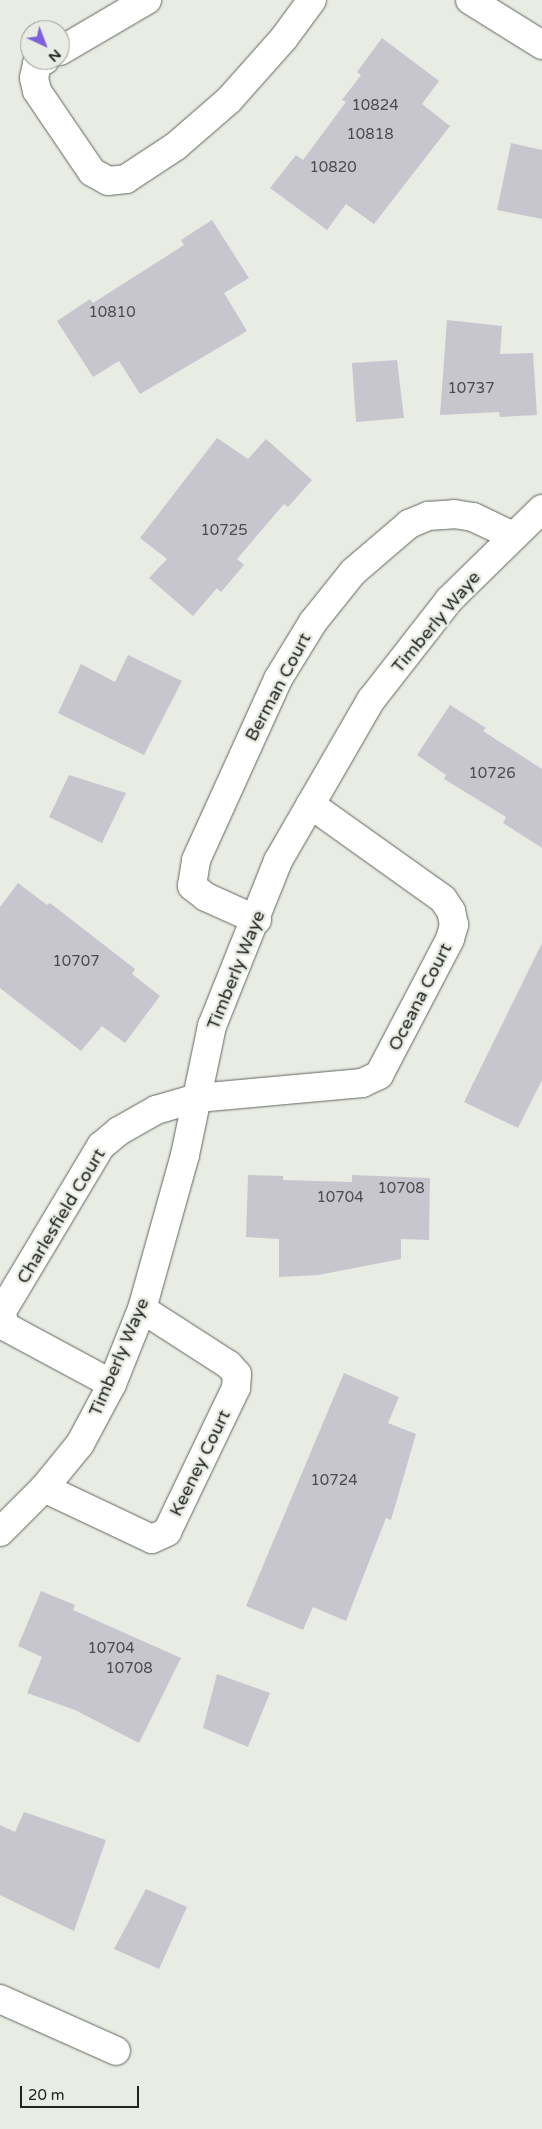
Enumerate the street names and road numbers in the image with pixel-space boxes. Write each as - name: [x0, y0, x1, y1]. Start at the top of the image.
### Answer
- street label: Timberly Waye: [387, 567, 485, 677]
- street label: Berman Court: [240, 629, 316, 745]
- street label: Timberly Waye: [202, 907, 270, 1033]
- street label: Oceana Court: [384, 940, 456, 1054]
- street label: Charlesfield Court: [12, 1144, 110, 1288]
- street label: Timberly Waye: [84, 1295, 154, 1419]
- street label: Keeney Court: [165, 1406, 235, 1520]

